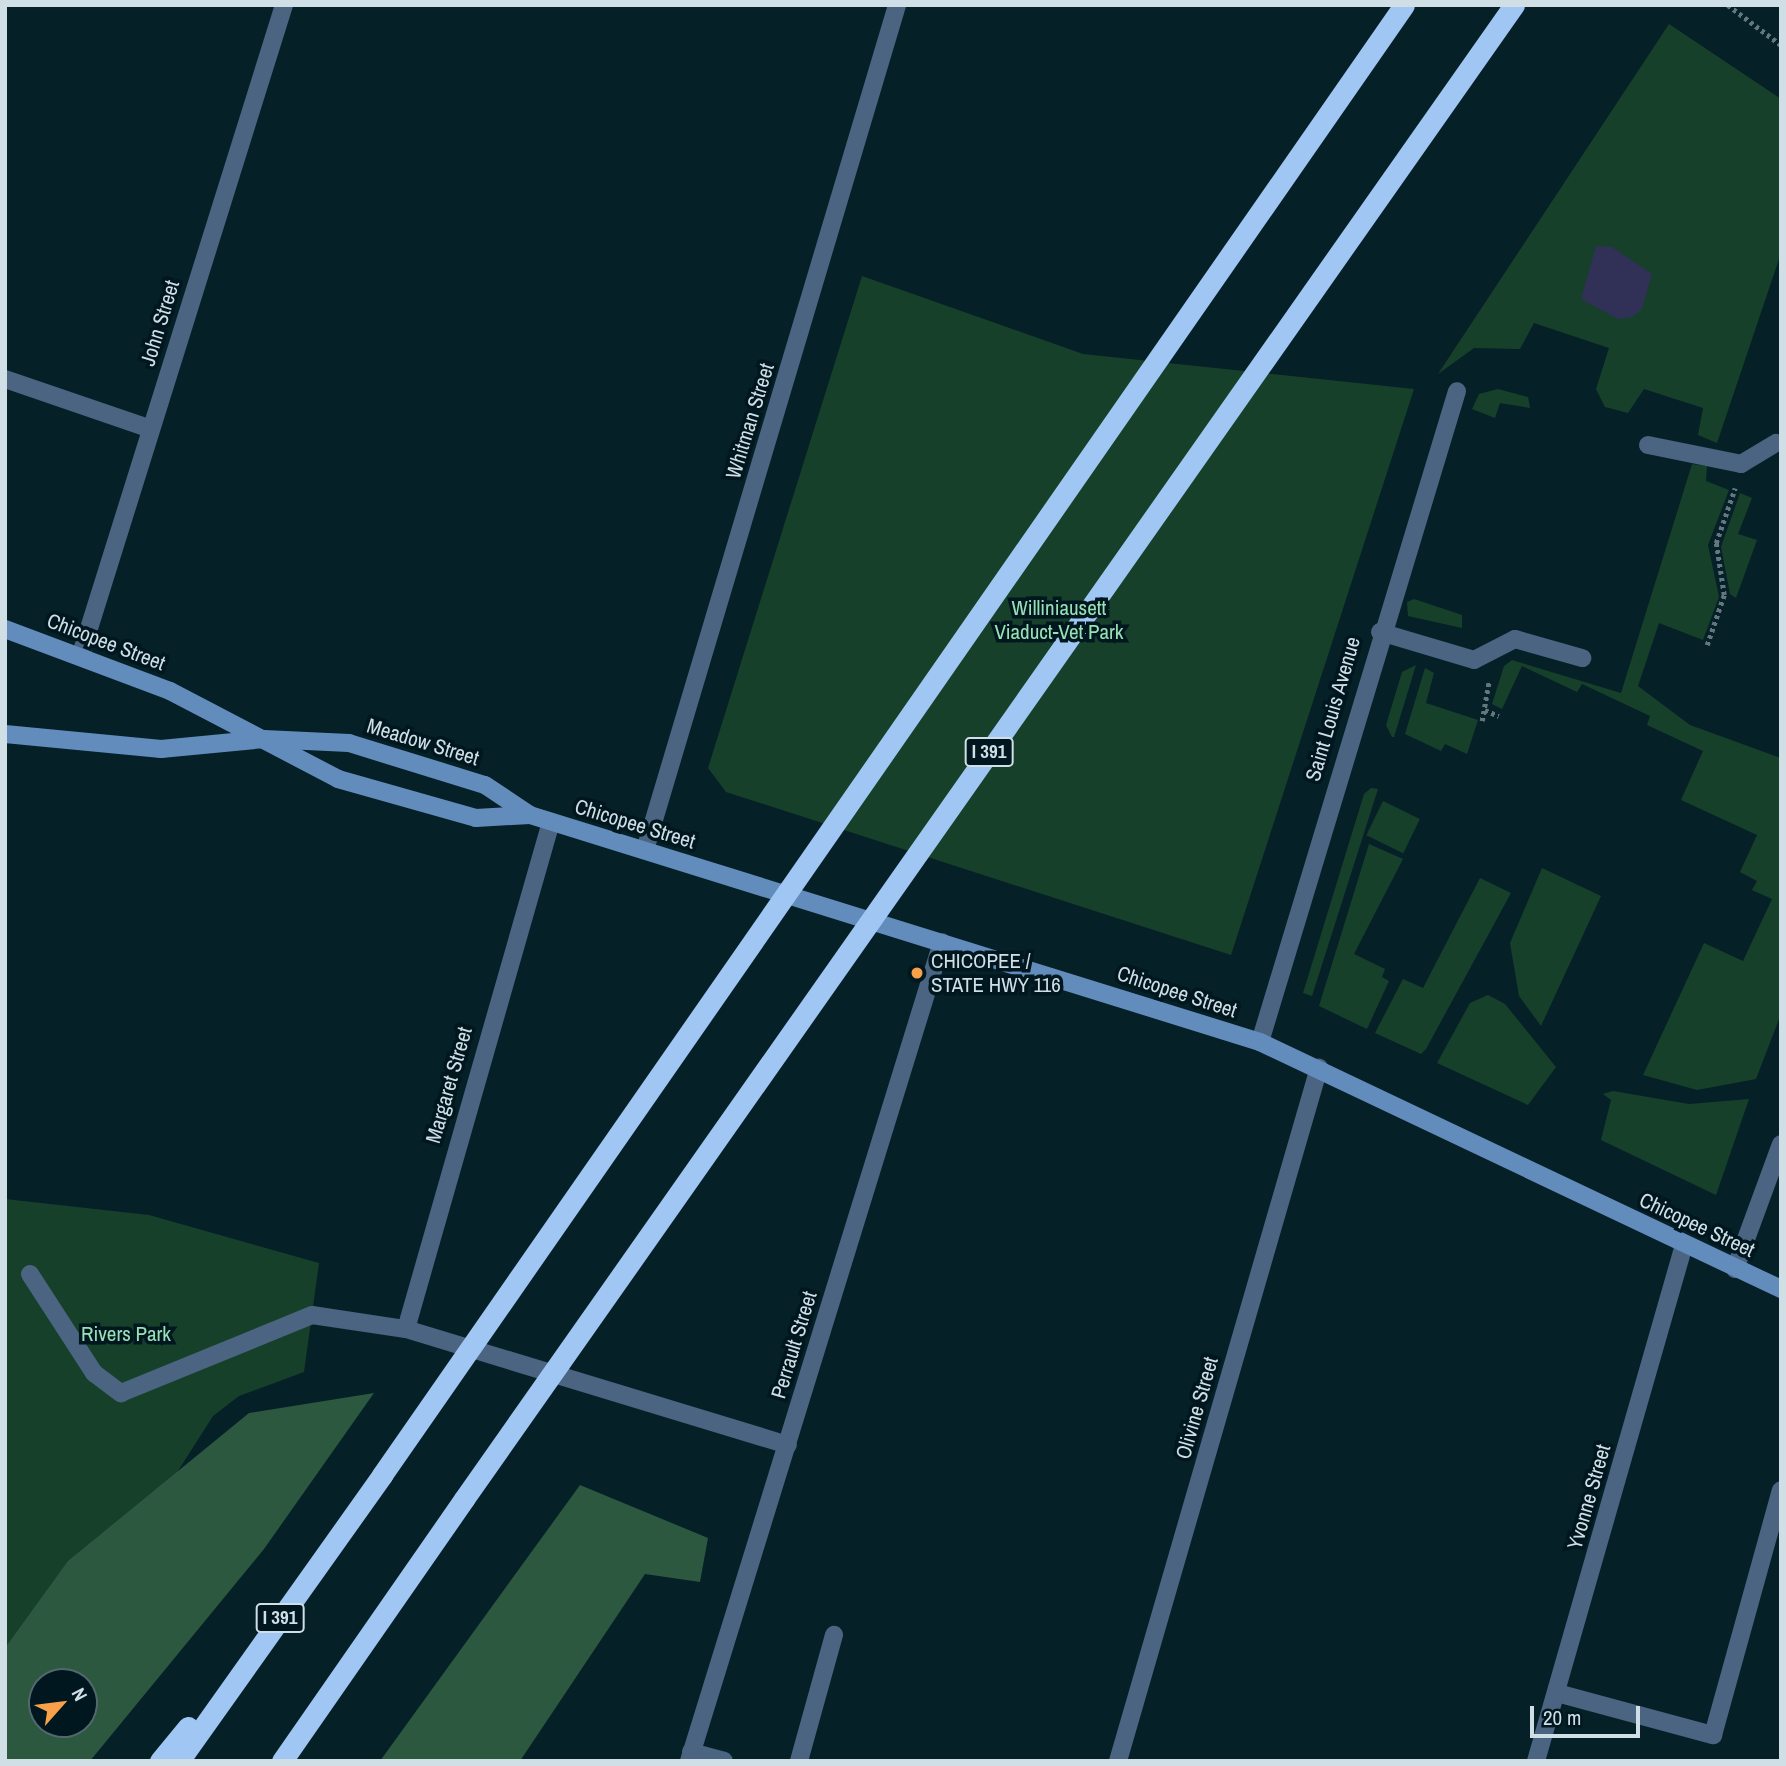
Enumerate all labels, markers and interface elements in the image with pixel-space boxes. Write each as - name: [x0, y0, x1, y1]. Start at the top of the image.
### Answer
- street label: John Street: [135, 277, 185, 369]
- street label: Whitman Street: [720, 360, 780, 482]
- park label: Williniausett Viaduct-Vet Park: [995, 595, 1123, 645]
- street label: Chicopee Street: [43, 608, 169, 676]
- street label: Saint Louis Avenue: [1300, 633, 1366, 785]
- street label: Meadow Street: [364, 713, 482, 771]
- road number: I 391: [964, 736, 1014, 768]
- street label: Chicopee Street: [572, 794, 698, 854]
- place label: CHICOPEE / STATE HWY 116: [931, 948, 1061, 998]
- street label: Chicopee Street: [1114, 961, 1240, 1023]
- marker: CHICOPEE / STATE HWY 116: [909, 965, 925, 981]
- street label: Margaret Street: [420, 1024, 478, 1146]
- street label: Chicopee Street: [1635, 1187, 1759, 1263]
- street label: Perrault Street: [766, 1288, 822, 1402]
- park label: Rivers Park: [81, 1321, 171, 1347]
- street label: Olivine Street: [1170, 1354, 1224, 1462]
- street label: Yvonne Street: [1562, 1442, 1616, 1552]
- road number: I 391: [256, 1602, 304, 1634]
- north arrow: [28, 1668, 98, 1738]
- text: N: [66, 1683, 94, 1705]
- scale bar: [1534, 1692, 1644, 1736]
- text: 20 m: [1543, 1703, 1581, 1732]

